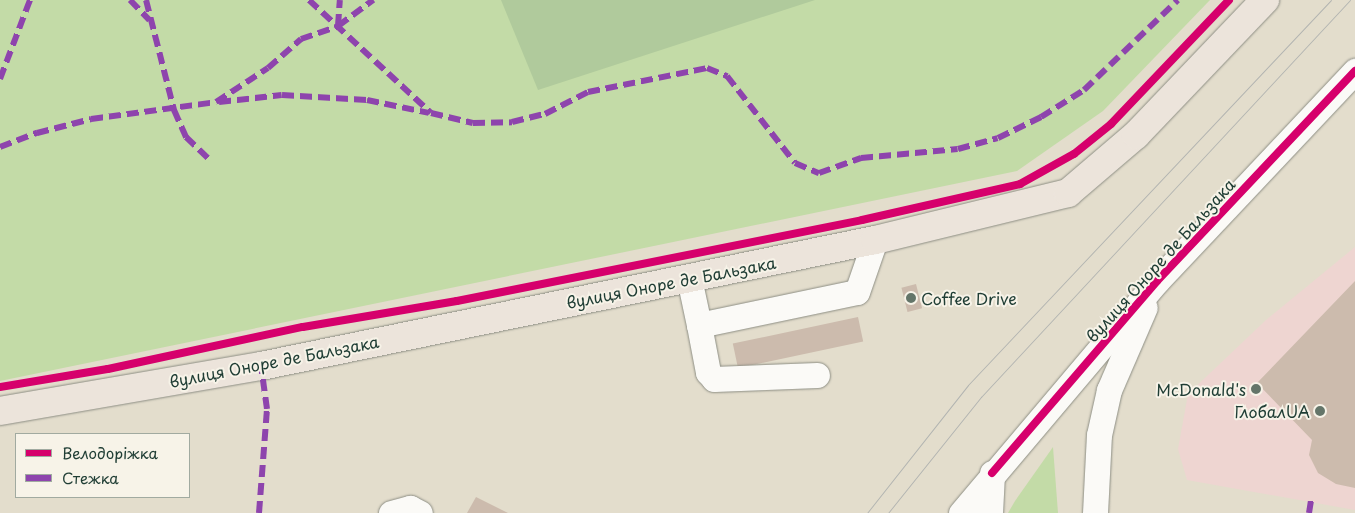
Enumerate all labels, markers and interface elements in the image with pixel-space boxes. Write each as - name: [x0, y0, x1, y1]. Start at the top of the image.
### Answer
- street label: вулиця Оноре де Бальзака: [1081, 174, 1239, 346]
- street label: вулиця Оноре де Бальзака: [564, 252, 778, 312]
- place label: Coffee Drive: [921, 288, 1018, 308]
- marker: Coffee Drive: [905, 292, 917, 304]
- street label: вулиця Оноре де Бальзака: [167, 331, 381, 391]
- place label: McDonald's: [1156, 379, 1246, 399]
- marker: McDonald's: [1250, 383, 1262, 395]
- place label: ГлобалUA: [1235, 401, 1310, 421]
- marker: ГлобалUA: [1314, 405, 1326, 417]
- legend: [15, 433, 190, 498]
- text: Велодоріжка: [62, 441, 158, 464]
- text: Стежка: [62, 466, 119, 489]

